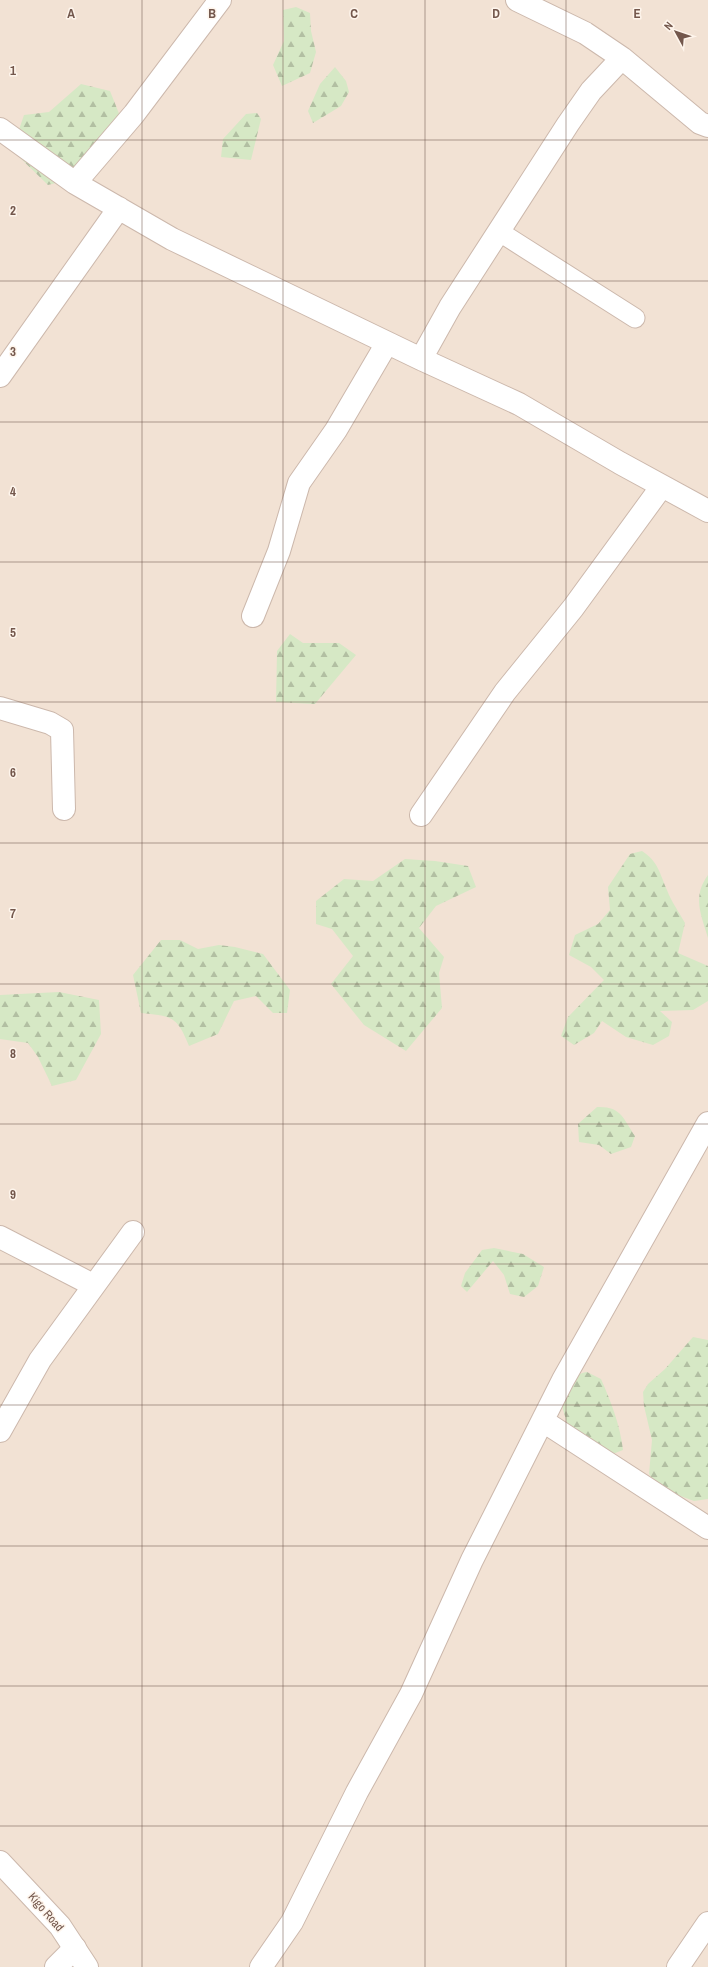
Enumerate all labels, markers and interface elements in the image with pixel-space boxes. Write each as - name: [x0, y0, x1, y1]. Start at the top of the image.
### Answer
- text: A: [67, 5, 75, 22]
- text: B: [208, 5, 216, 22]
- text: C: [350, 5, 358, 22]
- text: D: [492, 5, 500, 22]
- text: E: [633, 5, 641, 22]
- north arrow: [656, 12, 696, 52]
- text: N: [661, 19, 676, 33]
- text: 1: [10, 62, 16, 79]
- text: 2: [10, 202, 16, 219]
- text: 3: [10, 343, 16, 360]
- text: 4: [10, 483, 16, 500]
- text: 5: [10, 624, 16, 641]
- text: 6: [10, 764, 16, 781]
- text: 7: [10, 905, 16, 922]
- text: 8: [10, 1045, 16, 1062]
- text: 9: [10, 1186, 16, 1203]
- street label: Kigo Road: [25, 1889, 67, 1935]

